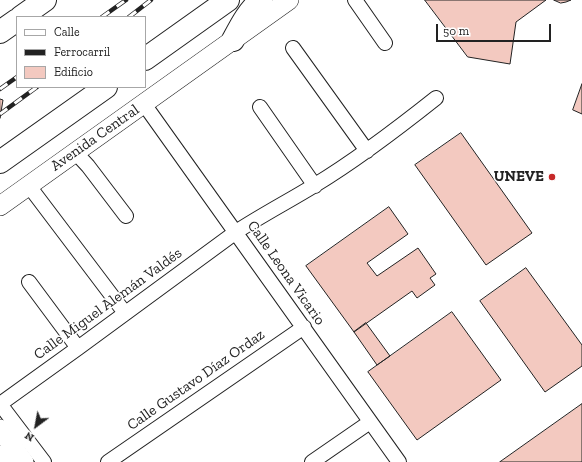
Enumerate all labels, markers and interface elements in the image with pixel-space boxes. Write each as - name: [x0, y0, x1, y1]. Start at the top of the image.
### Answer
- legend: [16, 16, 146, 88]
- scale bar: [438, 16, 553, 42]
- text: 50 m: [443, 24, 469, 38]
- text: Calle: [54, 25, 80, 39]
- text: Ferrocarril: [54, 45, 110, 59]
- text: Edificio: [54, 65, 93, 79]
- street label: Avenida Central: [47, 101, 143, 175]
- place label: UNEVE: [494, 168, 544, 186]
- marker: UNEVE: [547, 172, 557, 182]
- street label: Calle Leona Vicario: [243, 217, 329, 329]
- street label: Calle Miguel Alemán Valdés: [30, 244, 186, 364]
- street label: Calle Gustavo Díaz Ordaz: [124, 326, 268, 434]
- north arrow: [16, 406, 56, 446]
- text: N: [22, 429, 36, 444]

